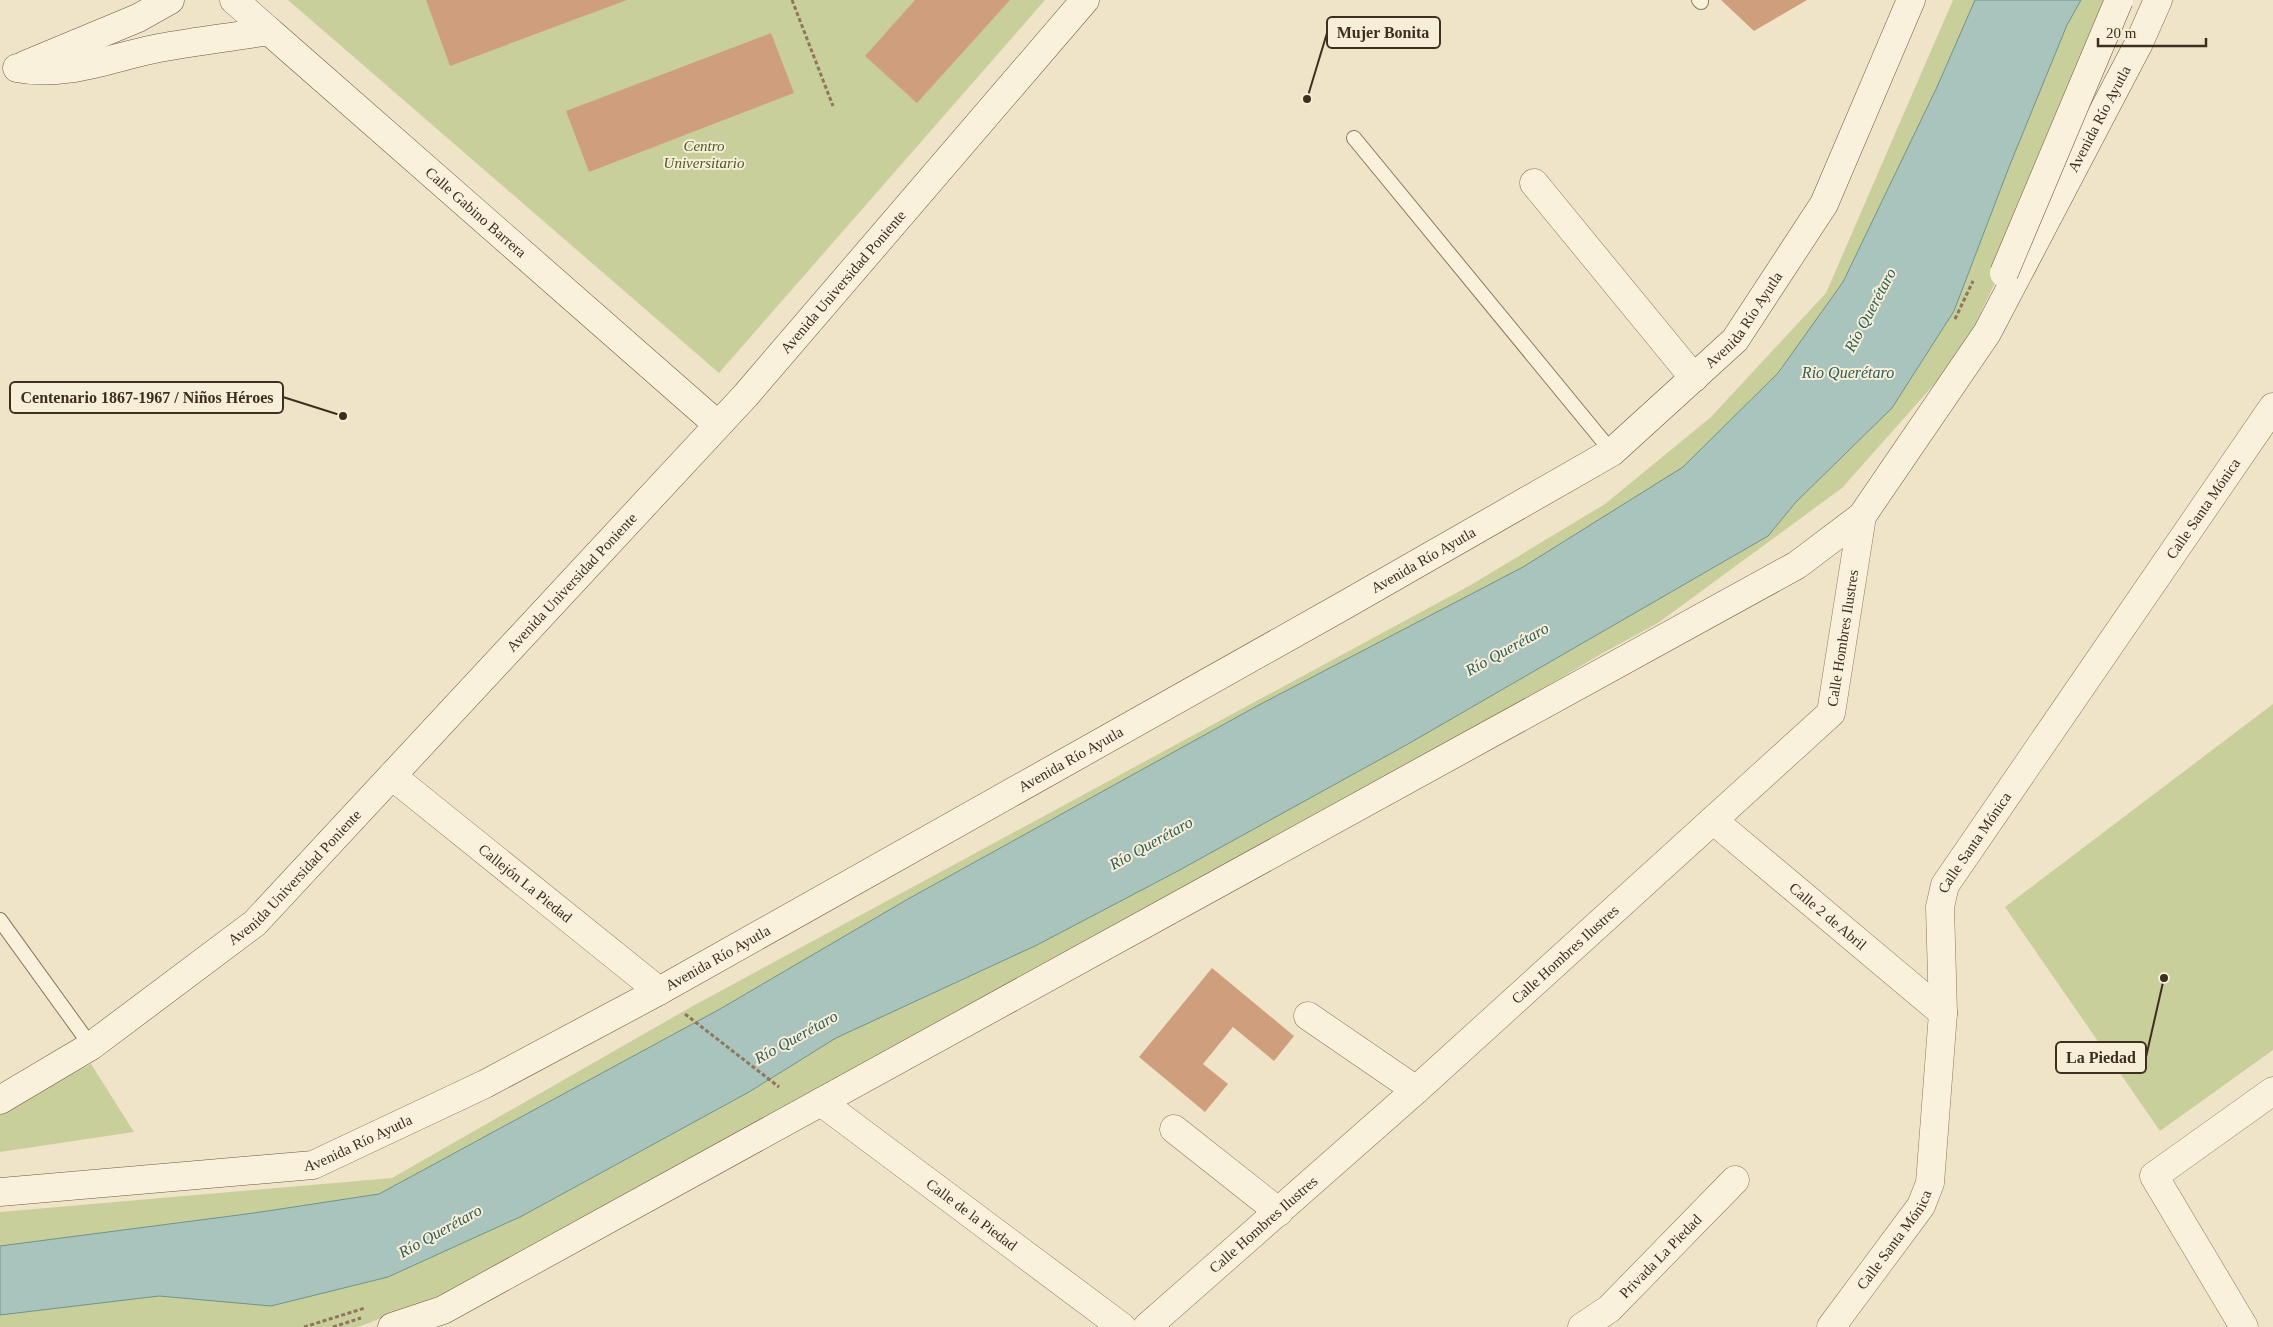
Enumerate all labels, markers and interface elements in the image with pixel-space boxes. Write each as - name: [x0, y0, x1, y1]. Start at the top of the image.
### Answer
- scale bar: [2098, 15, 2206, 47]
- callout: Mujer Bonita: [1327, 17, 1440, 48]
- text: Mujer Bonita: [1337, 24, 1429, 42]
- text: 20 m: [2106, 25, 2137, 41]
- street label: Avenida Río Ayutla: [2065, 63, 2134, 175]
- park label: Centro Universitario: [664, 138, 745, 171]
- street label: Calle Gabino Barrera: [422, 164, 530, 261]
- street label: Avenida Universidad Poniente: [777, 207, 909, 357]
- water label: Río Querétaro: [1840, 265, 1899, 356]
- street label: Avenida Río Ayutla: [1702, 268, 1786, 371]
- water label: Rio Querétaro: [1801, 364, 1894, 381]
- callout: Centenario 1867-1967 / Niños Héroes: [10, 382, 283, 413]
- text: Centenario 1867-1967 / Niños Héroes: [20, 389, 274, 406]
- street label: Calle Santa Mónica: [2163, 455, 2244, 562]
- street label: Avenida Universidad Poniente: [504, 510, 640, 655]
- street label: Avenida Río Ayutla: [1368, 524, 1479, 596]
- street label: Calle Hombres Ilustres: [1824, 568, 1861, 708]
- water label: Río Querétaro: [1462, 619, 1551, 679]
- street label: Avenida Río Ayutla: [1016, 723, 1126, 795]
- street label: Calle Santa Mónica: [1935, 789, 2014, 894]
- street label: Avenida Universidad Poniente: [225, 806, 364, 948]
- water label: Río Querétaro: [1106, 813, 1195, 873]
- street label: Callejón La Piedad: [475, 841, 575, 926]
- street label: Calle 2 de Abril: [1786, 880, 1870, 953]
- street label: Calle Hombres Ilustres: [1509, 902, 1622, 1007]
- street label: Avenida Río Ayutla: [663, 922, 773, 994]
- water label: Río Querétaro: [751, 1007, 840, 1067]
- callout: La Piedad: [2056, 1042, 2146, 1073]
- text: La Piedad: [2066, 1049, 2136, 1066]
- street label: Avenida Río Ayutla: [303, 1111, 415, 1174]
- street label: Calle Hombres Ilustres: [1206, 1173, 1321, 1276]
- street label: Calle de la Piedad: [923, 1176, 1020, 1254]
- street label: Calle Santa Mónica: [1854, 1187, 1935, 1293]
- water label: Río Querétaro: [395, 1201, 484, 1261]
- street label: Privada La Piedad: [1616, 1211, 1705, 1301]

